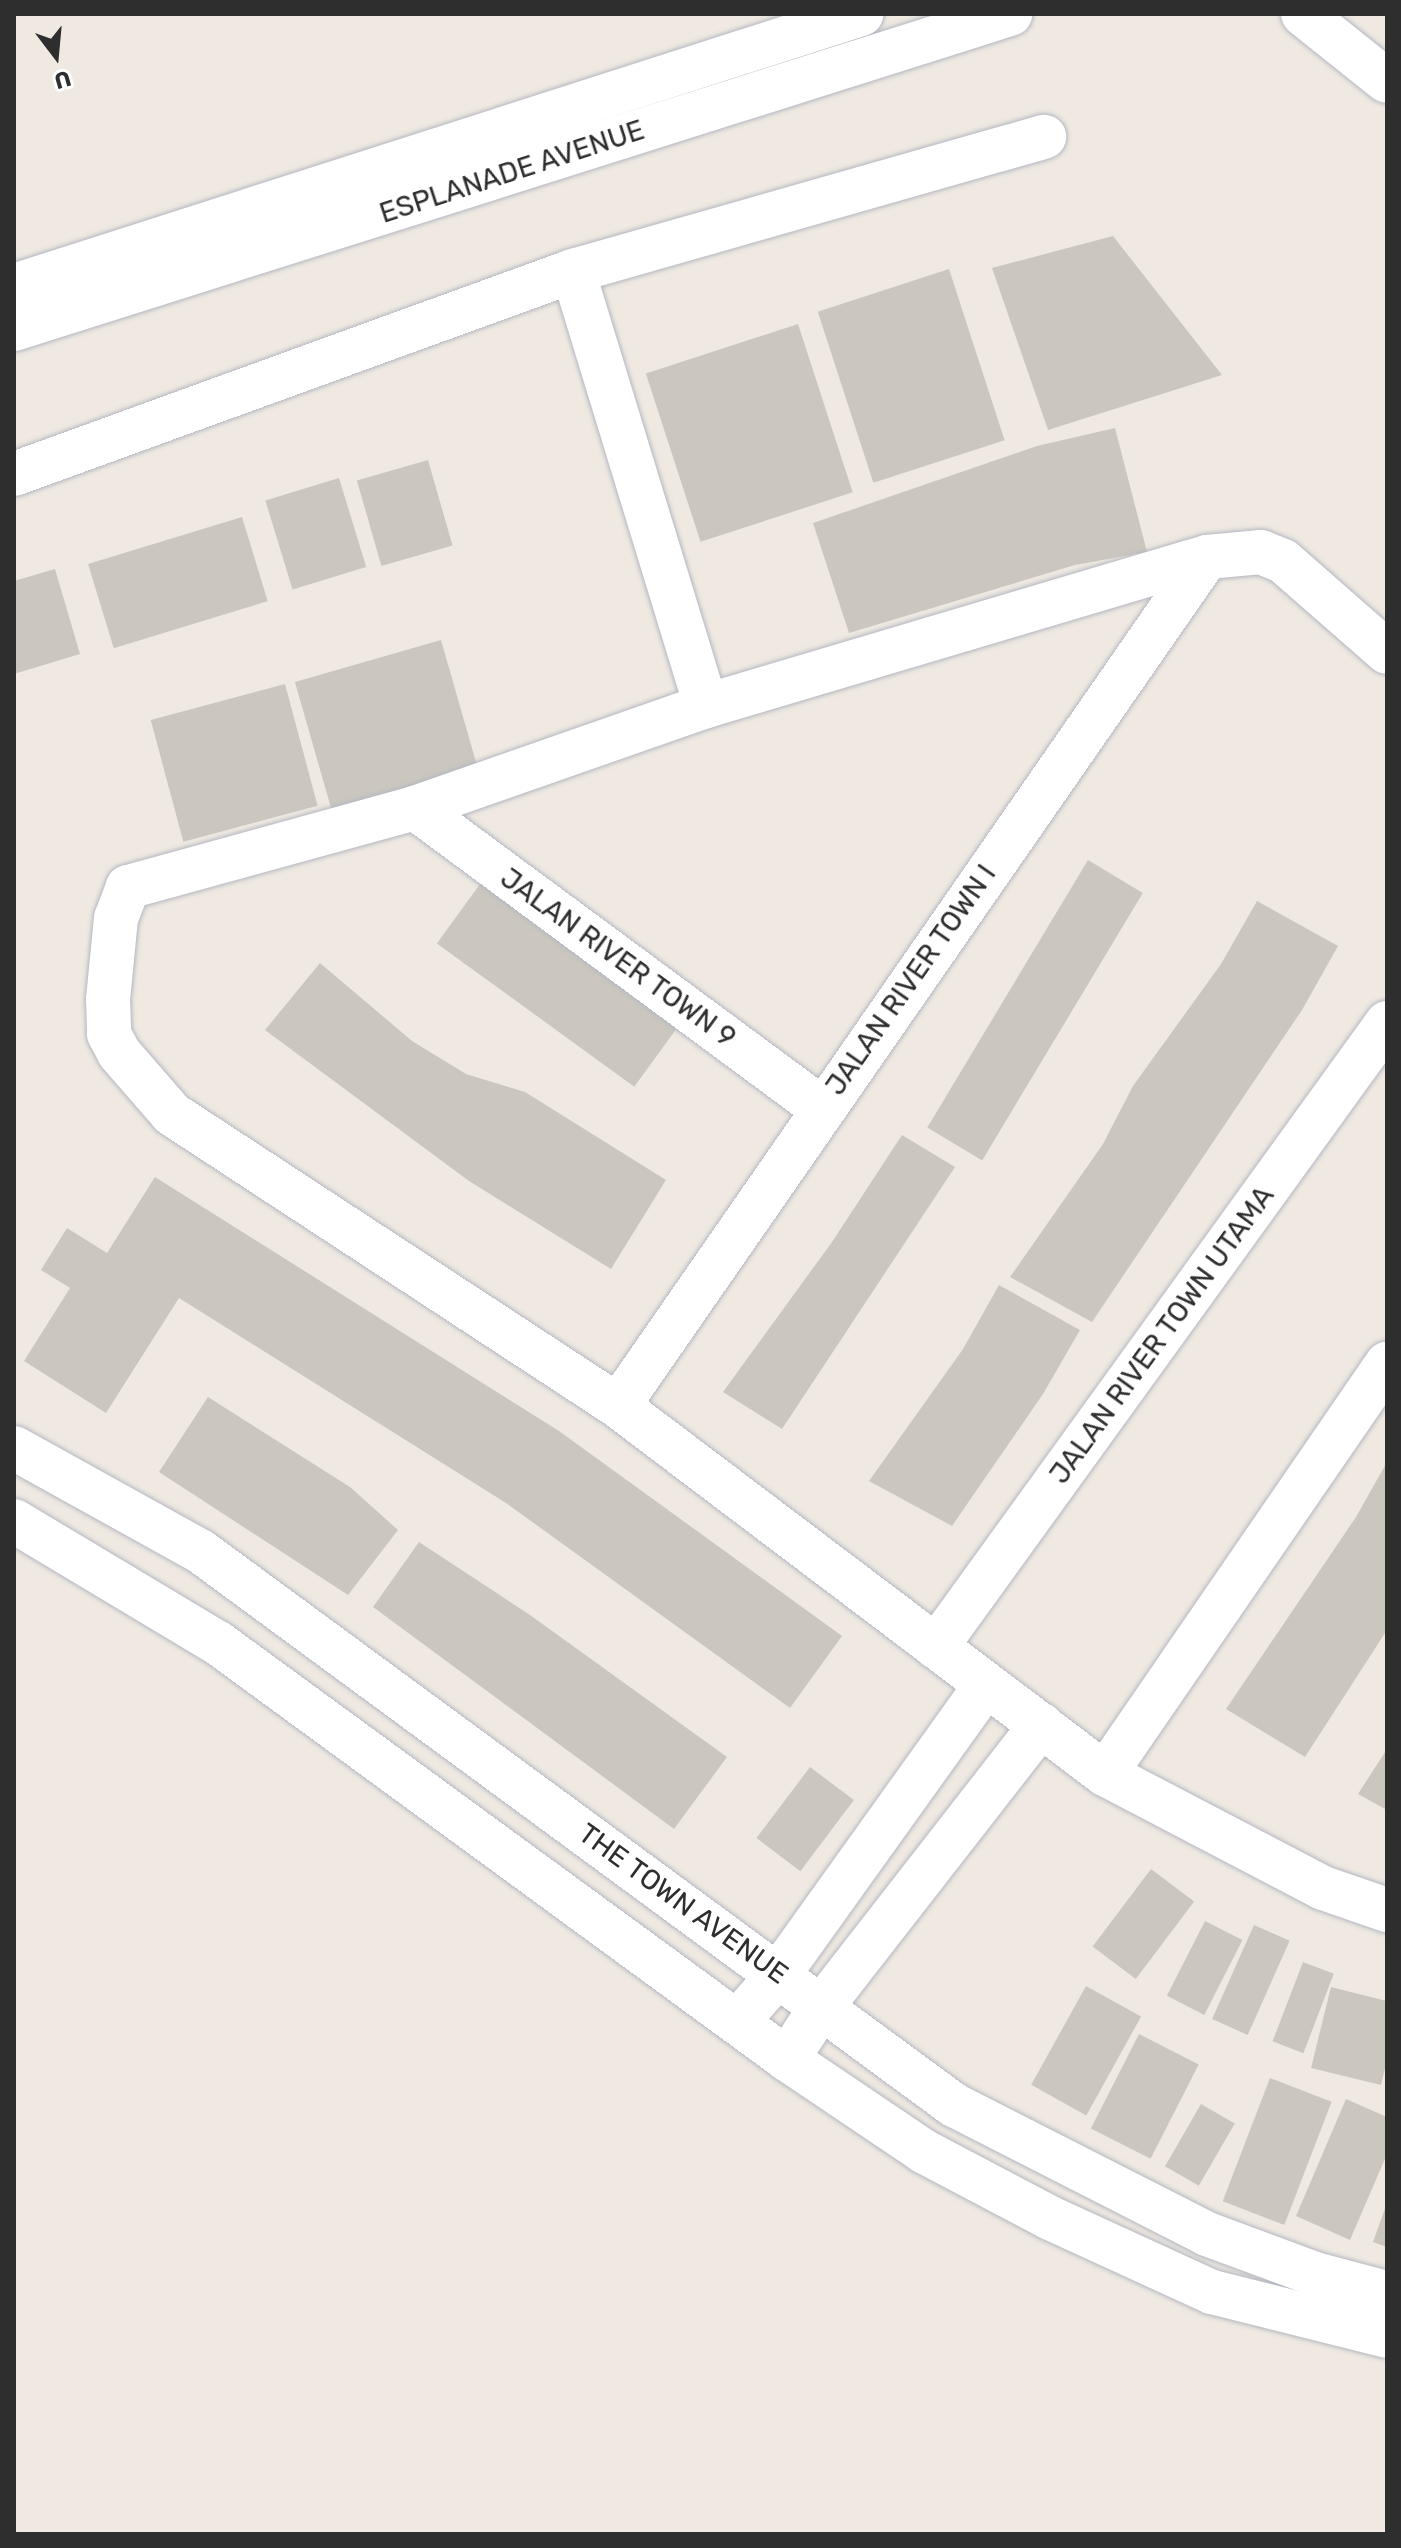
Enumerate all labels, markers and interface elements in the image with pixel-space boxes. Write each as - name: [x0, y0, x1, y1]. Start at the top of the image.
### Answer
- north arrow: [16, 16, 96, 96]
- text: U: [51, 64, 74, 95]
- street label: ESPLANADE AVENUE: [375, 113, 649, 231]
- street label: JALAN RIVER TOWN I: [819, 858, 1003, 1102]
- street label: JALAN RIVER TOWN 9: [494, 861, 742, 1055]
- street label: JALAN RIVER TOWN UTAMA: [1043, 1179, 1281, 1491]
- street label: THE TOWN AVENUE: [571, 1816, 795, 1992]

